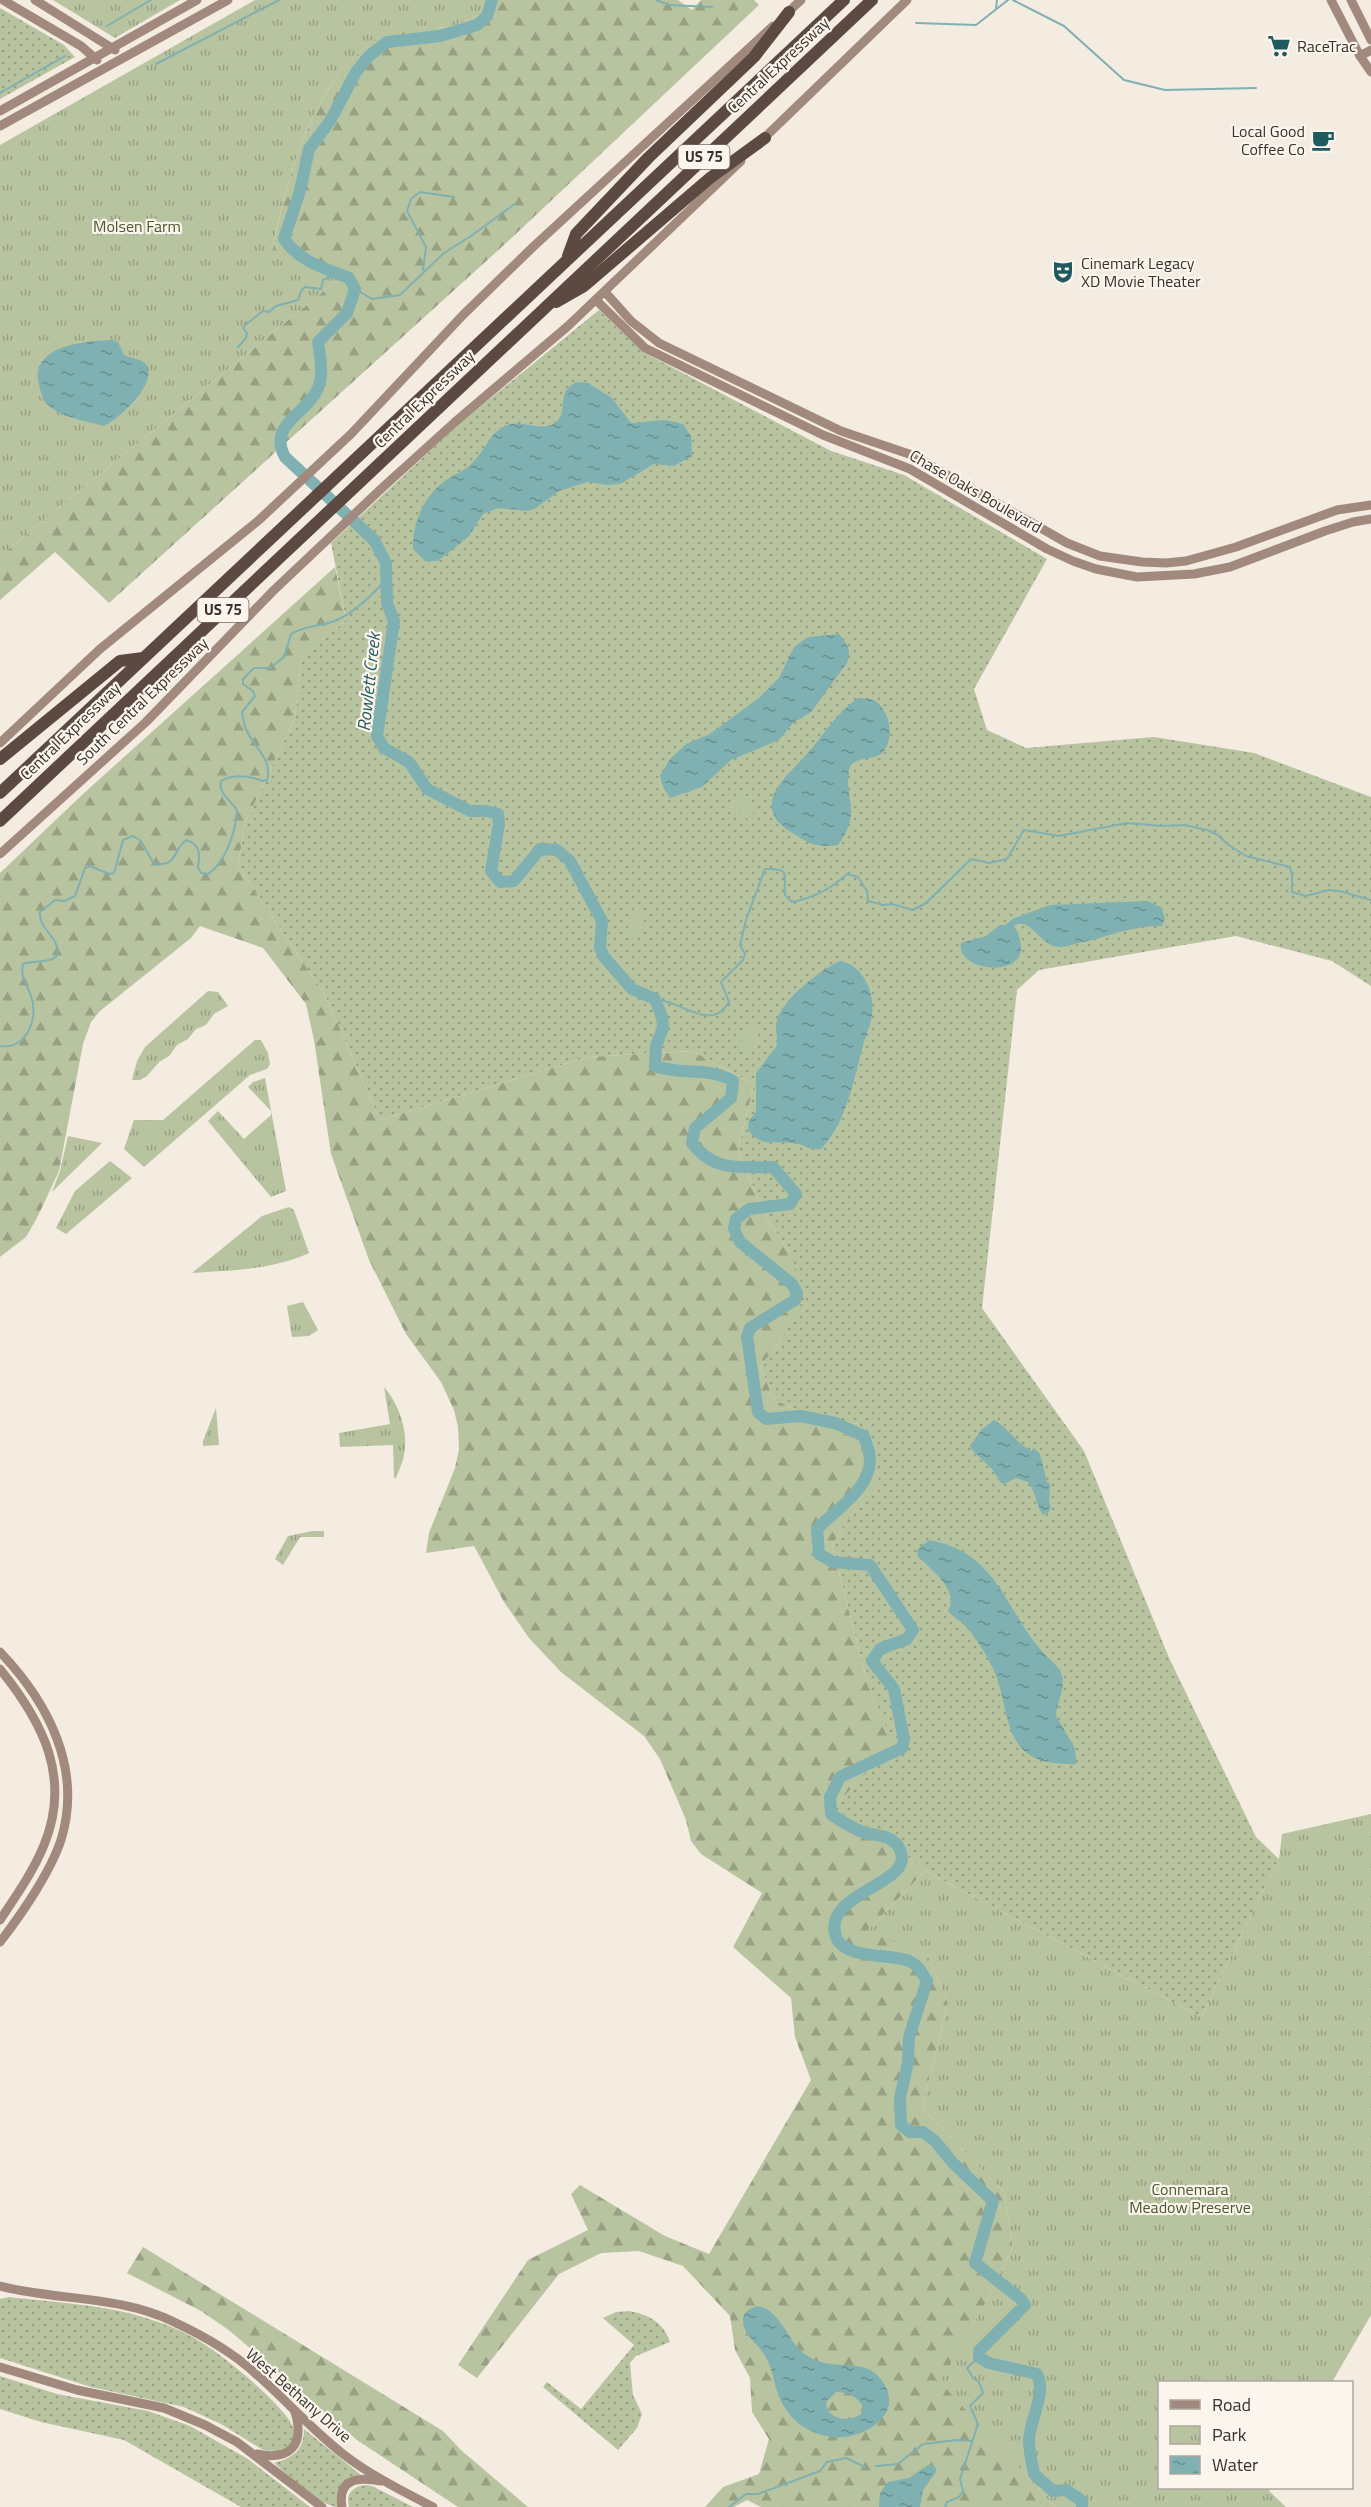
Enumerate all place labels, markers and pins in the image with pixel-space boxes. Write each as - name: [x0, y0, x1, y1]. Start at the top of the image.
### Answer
- supermarket icon: RaceTrac: [1266, 33, 1292, 59]
- place label: RaceTrac: [1297, 34, 1356, 58]
- place label: Local Good Coffee Co: [1232, 119, 1305, 161]
- cafe icon: Local Good Coffee Co: [1310, 127, 1336, 153]
- place label: Cinemark Legacy XD Movie Theater: [1081, 251, 1201, 293]
- theatre icon: Cinemark Legacy XD Movie Theater: [1050, 259, 1076, 285]

